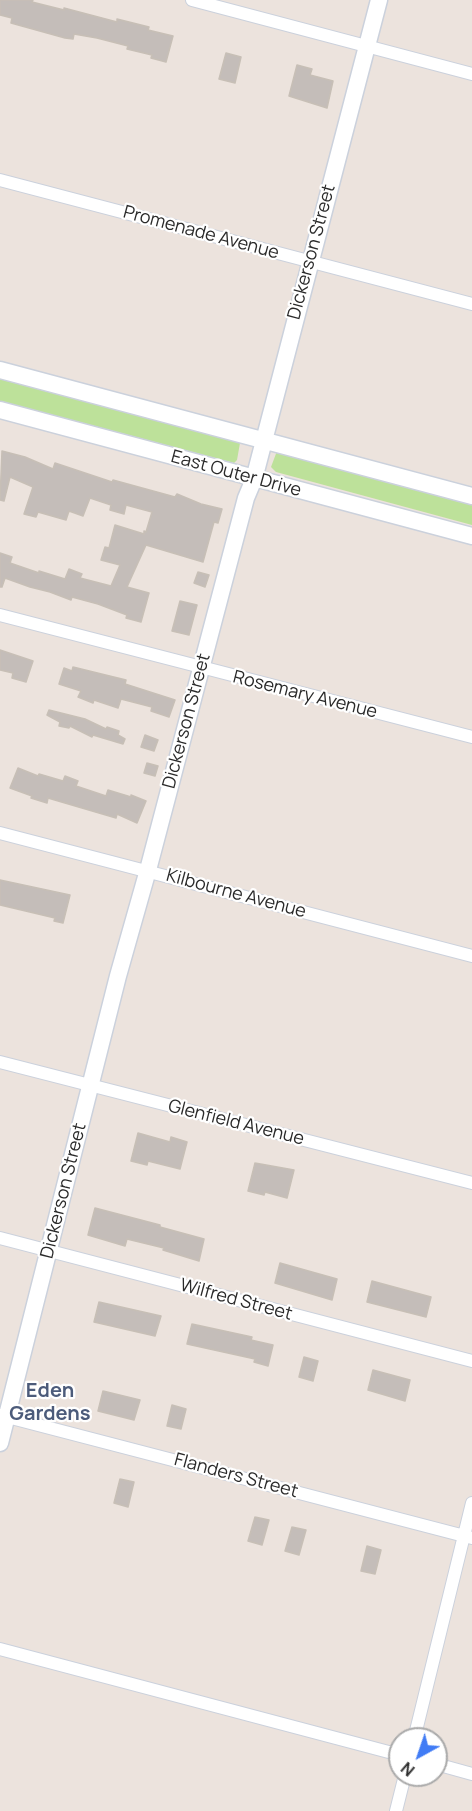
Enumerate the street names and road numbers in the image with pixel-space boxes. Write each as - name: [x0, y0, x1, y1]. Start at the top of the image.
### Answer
- street label: Dickerson Street: [284, 182, 340, 322]
- street label: Promenade Avenue: [121, 202, 281, 264]
- street label: East Outer Drive: [169, 446, 303, 502]
- street label: Dickerson Street: [159, 651, 215, 791]
- street label: Rosemary Avenue: [231, 667, 379, 723]
- street label: Kilbourne Avenue: [164, 865, 308, 923]
- street label: Glenfield Avenue: [166, 1096, 306, 1150]
- street label: Dickerson Street: [37, 1121, 91, 1261]
- street label: Wilfred Street: [178, 1275, 294, 1325]
- street label: Flanders Street: [172, 1449, 300, 1503]

